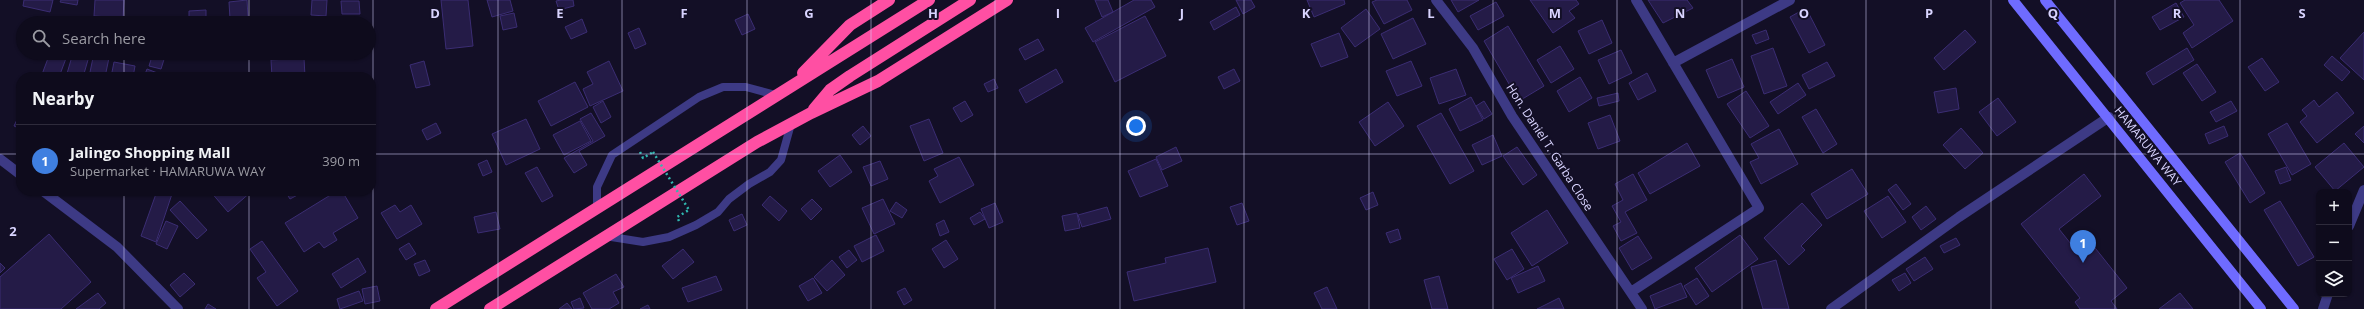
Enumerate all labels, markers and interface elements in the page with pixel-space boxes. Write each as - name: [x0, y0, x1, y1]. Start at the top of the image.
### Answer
- text: D: [430, 4, 440, 22]
- text: E: [556, 4, 564, 22]
- text: F: [680, 4, 688, 22]
- text: G: [804, 4, 814, 22]
- text: H: [928, 4, 938, 22]
- text: I: [1056, 4, 1060, 22]
- text: J: [1179, 4, 1184, 22]
- text: K: [1302, 4, 1311, 22]
- text: L: [1427, 4, 1435, 22]
- text: M: [1549, 4, 1561, 22]
- text: N: [1675, 4, 1685, 22]
- text: O: [1799, 4, 1809, 22]
- text: P: [1925, 4, 1933, 22]
- text: Q: [2048, 4, 2058, 22]
- text: R: [2173, 4, 2182, 22]
- text: S: [2298, 4, 2306, 22]
- search box: [16, 16, 376, 60]
- icon: search: [30, 27, 52, 49]
- text: Search here: [62, 28, 146, 48]
- street label: Hon. Daniel T. Garba Close: [1502, 80, 1598, 214]
- text: Nearby: [32, 87, 94, 110]
- street label: HAMARUWA WAY: [2111, 103, 2186, 190]
- your location: [1126, 116, 1146, 136]
- text: Jalingo Shopping Mall: [70, 142, 230, 162]
- text: 1: [41, 152, 49, 170]
- text: 390 m: [322, 152, 360, 170]
- text: Supermarket · HAMARUWA WAY: [70, 162, 265, 180]
- map controls: [2316, 189, 2352, 297]
- button: +: [2316, 189, 2352, 225]
- text: 2: [9, 222, 17, 240]
- button: −: [2316, 225, 2352, 261]
- pin: 1: [2070, 230, 2096, 263]
- button: layers: [2316, 261, 2352, 297]

